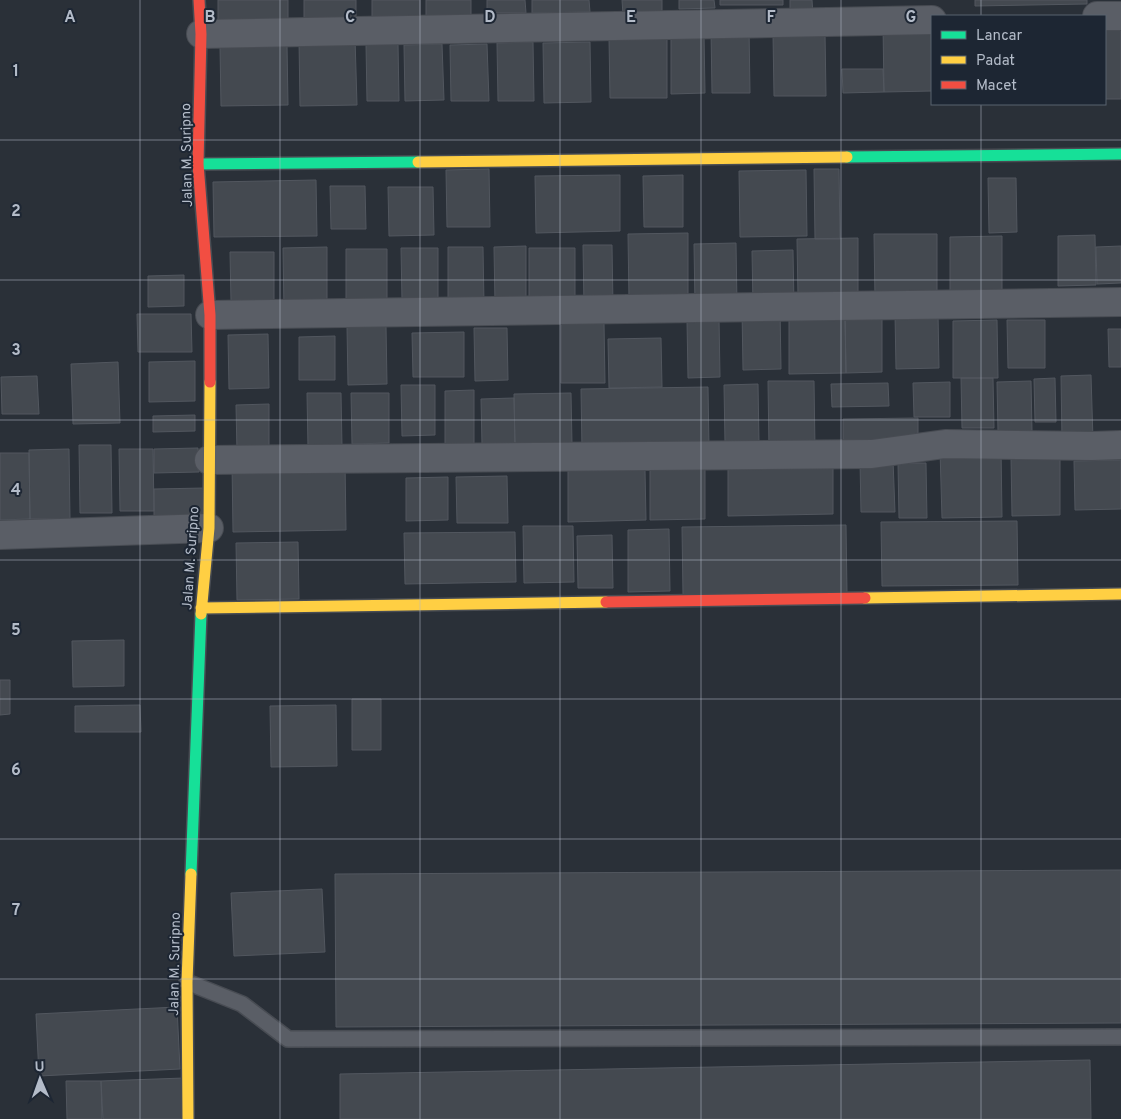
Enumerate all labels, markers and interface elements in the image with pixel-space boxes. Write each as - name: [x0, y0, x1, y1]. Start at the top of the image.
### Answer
- text: A: [64, 8, 76, 28]
- text: B: [204, 8, 216, 28]
- text: C: [345, 8, 355, 28]
- text: D: [484, 8, 496, 28]
- text: E: [626, 8, 636, 28]
- text: F: [766, 8, 776, 28]
- text: G: [906, 8, 916, 28]
- legend: [931, 15, 1106, 105]
- text: Lancar: [976, 27, 1023, 46]
- text: Padat: [976, 52, 1015, 71]
- text: 1: [13, 62, 19, 82]
- text: Macet: [976, 77, 1017, 96]
- street label: Jalan M. Suripno: [178, 103, 197, 207]
- text: 2: [11, 202, 21, 222]
- text: 3: [11, 341, 21, 361]
- text: 4: [11, 481, 21, 501]
- street label: Jalan M. Suripno: [179, 505, 204, 611]
- text: 5: [11, 621, 21, 641]
- text: 6: [11, 761, 21, 781]
- text: 7: [12, 901, 20, 921]
- street label: Jalan M. Suripno: [166, 912, 185, 1016]
- north arrow: [15, 1054, 65, 1104]
- text: U: [34, 1059, 45, 1076]

